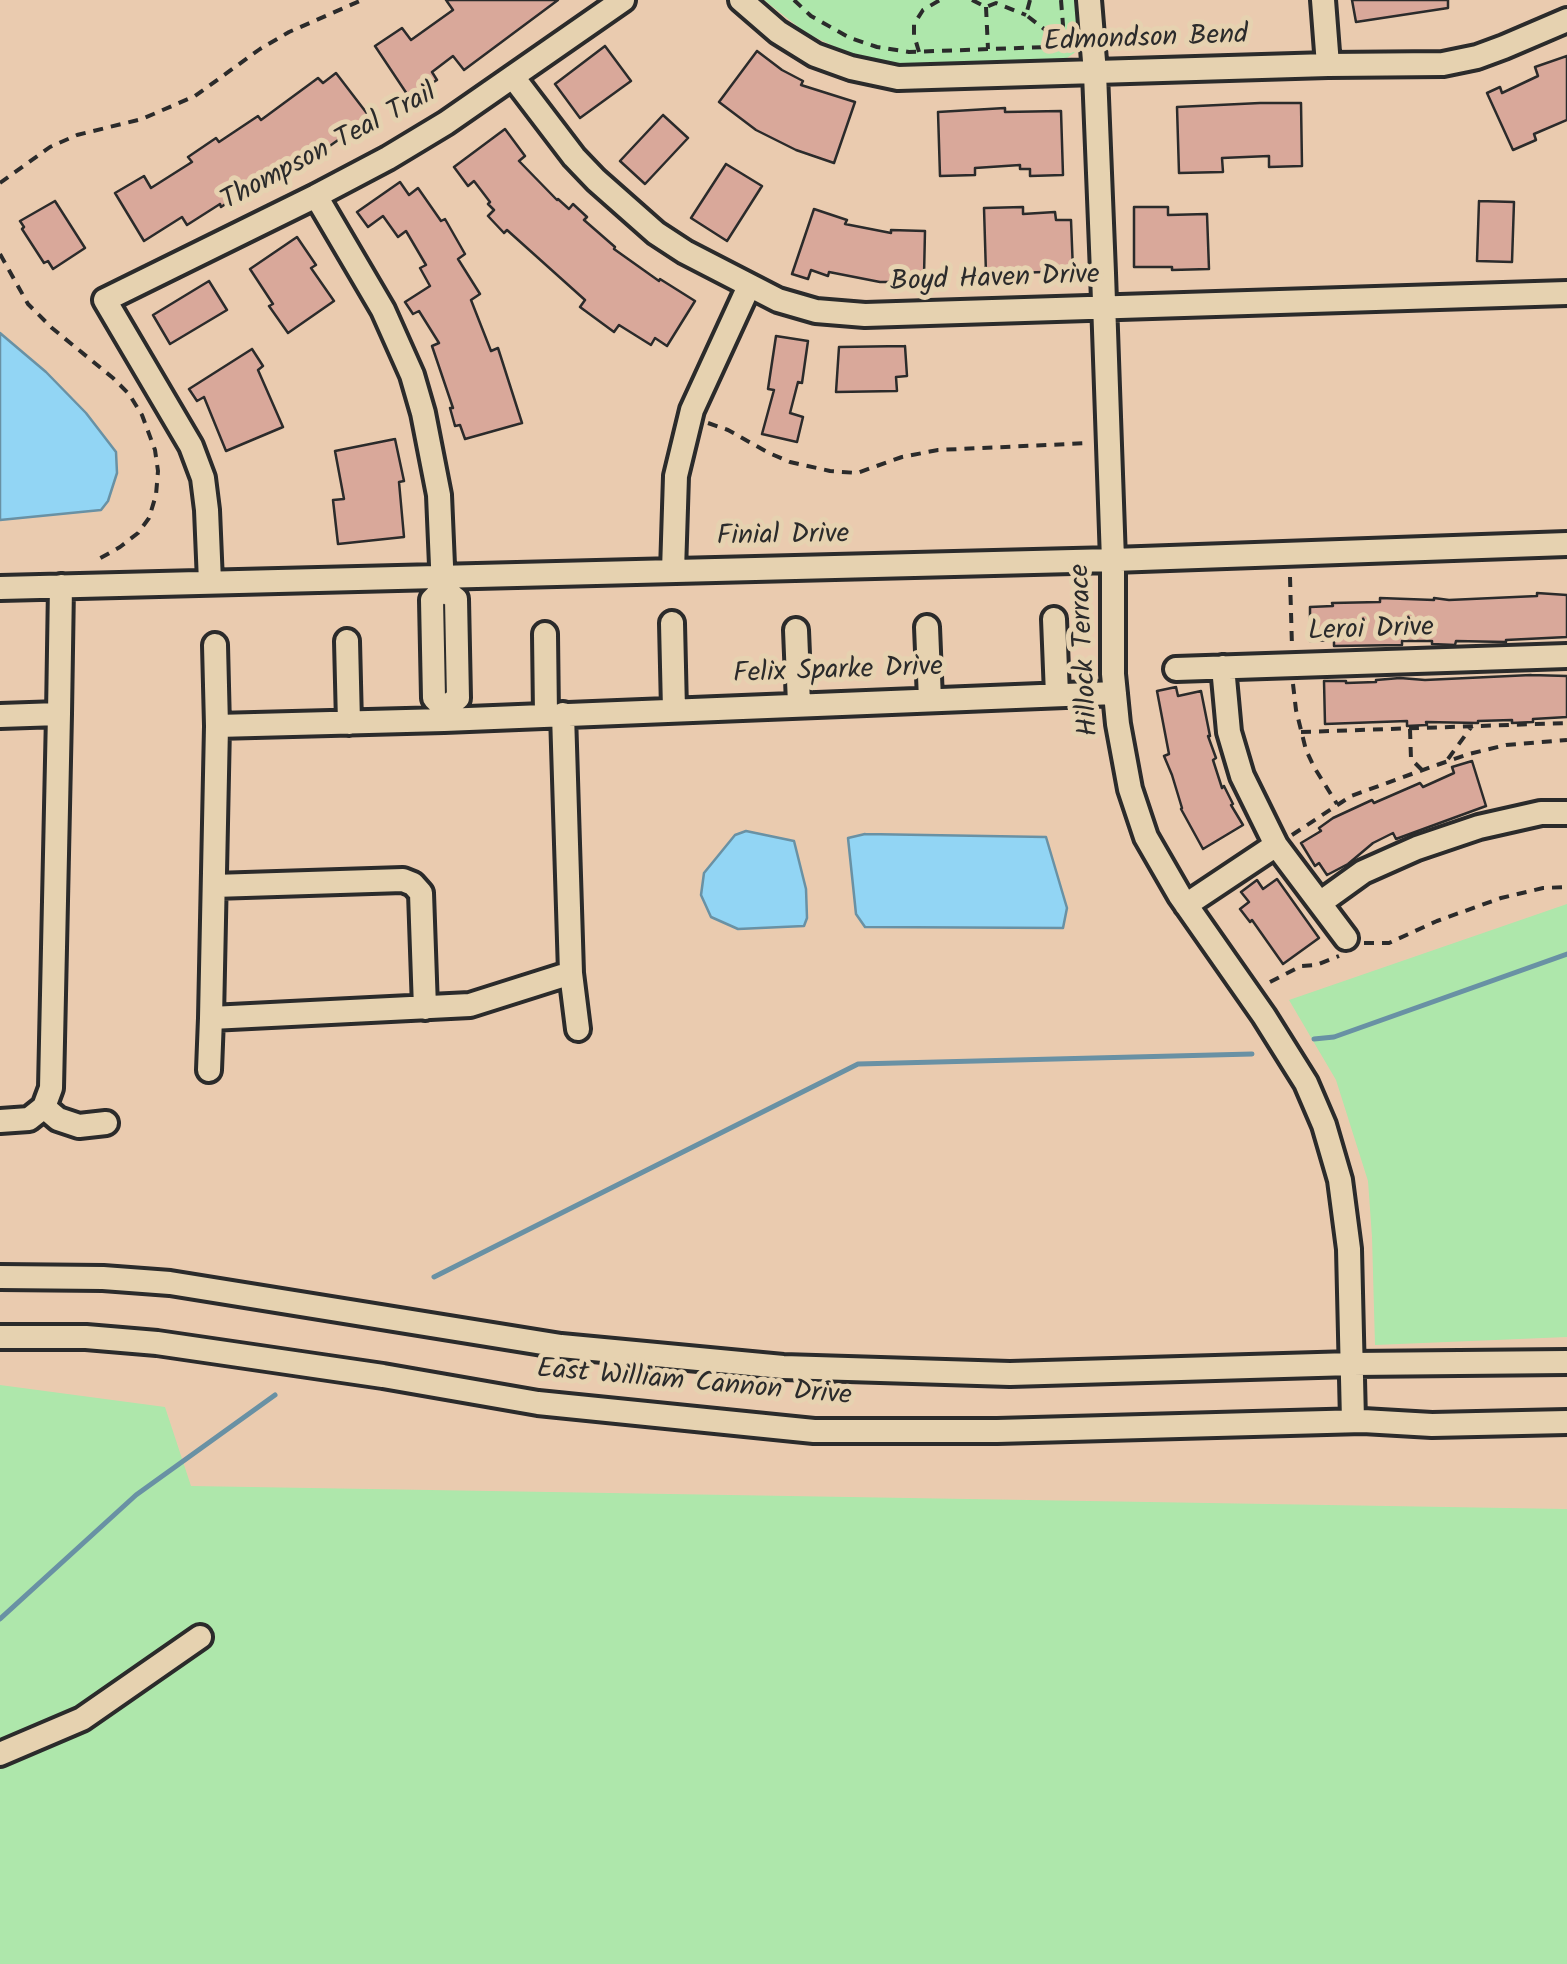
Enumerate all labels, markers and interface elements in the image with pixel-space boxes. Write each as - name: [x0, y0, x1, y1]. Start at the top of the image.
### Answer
- street label: Edmondson Bend: [1043, 21, 1249, 61]
- street label: Thompson Teal Trail: [217, 78, 443, 220]
- street label: Boyd Haven Drive: [890, 261, 1100, 301]
- street label: Finial Drive: [716, 520, 850, 556]
- street label: Hillock Terrace: [1066, 563, 1108, 737]
- street label: Leroi Drive: [1307, 613, 1435, 651]
- street label: Felix Sparke Drive: [732, 653, 944, 693]
- street label: East William Cannon Drive: [535, 1354, 853, 1416]

